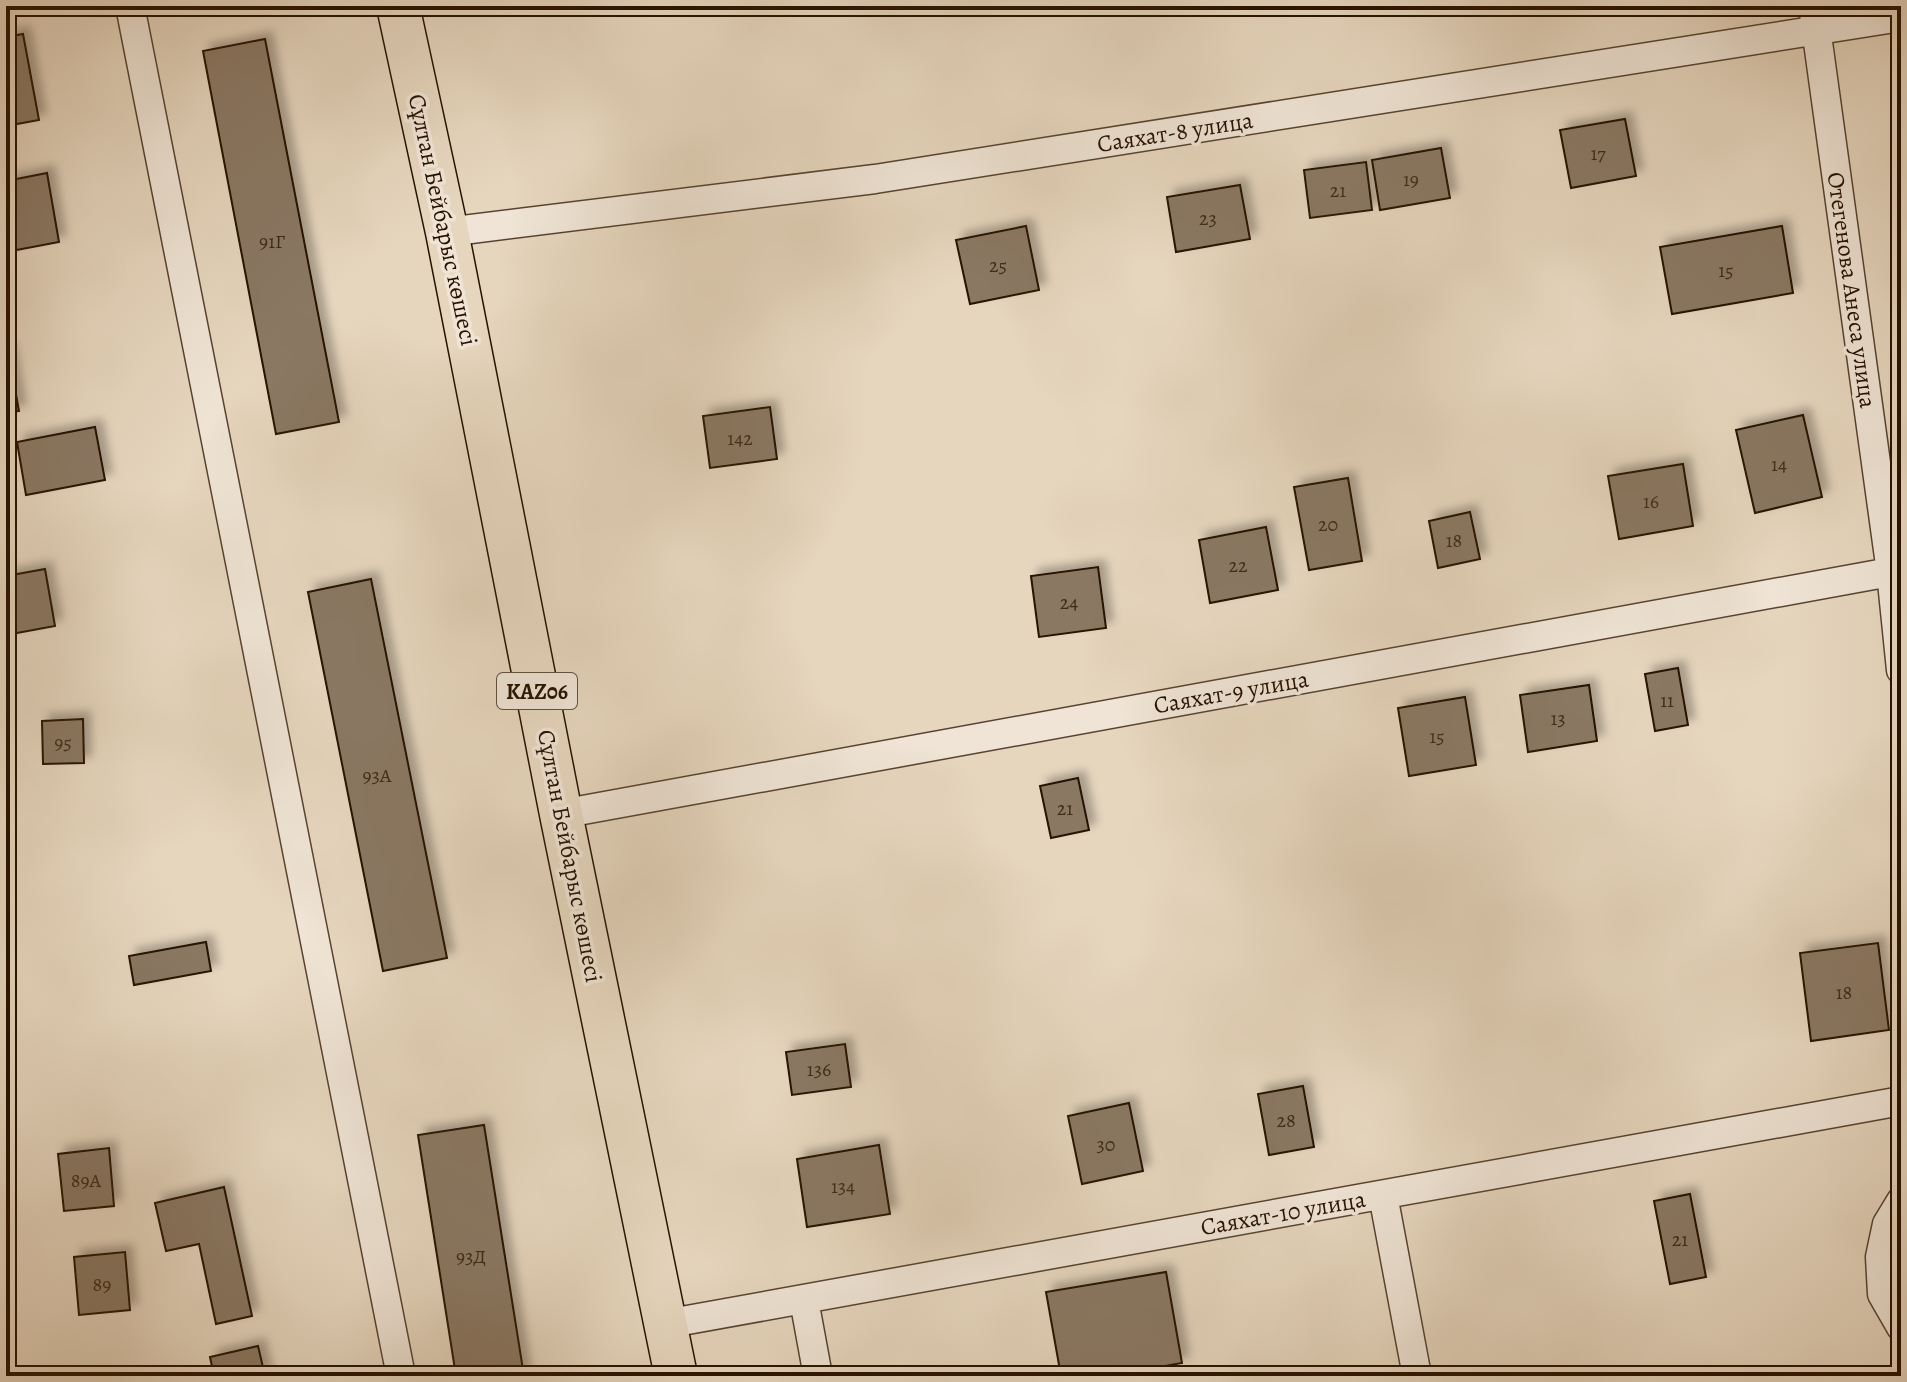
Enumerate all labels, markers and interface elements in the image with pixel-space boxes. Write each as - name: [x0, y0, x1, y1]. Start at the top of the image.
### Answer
- street label: Сұлтан Бейбарыс көшесі: [401, 91, 485, 349]
- street label: Саяхат-8 улица: [1095, 104, 1255, 160]
- house number: 17: [1590, 140, 1606, 167]
- house number: 19: [1403, 166, 1419, 193]
- street label: Отегенова Анеса улица: [1820, 170, 1884, 410]
- house number: 21: [1330, 177, 1346, 204]
- house number: 23: [1199, 205, 1217, 232]
- house number: 91Г: [259, 228, 285, 255]
- house number: 25: [989, 252, 1007, 279]
- house number: 15: [1718, 257, 1734, 284]
- house number: 142: [727, 425, 753, 452]
- house number: 14: [1771, 451, 1787, 478]
- house number: 16: [1643, 488, 1659, 515]
- house number: 20: [1318, 511, 1338, 538]
- house number: 18: [1446, 527, 1462, 554]
- house number: 22: [1229, 552, 1248, 579]
- house number: 24: [1060, 589, 1078, 616]
- street label: Саяхат-9 улица: [1151, 663, 1311, 721]
- road number: KAZ06: [497, 673, 577, 709]
- house number: 11: [1660, 687, 1674, 714]
- house number: 13: [1550, 705, 1566, 732]
- house number: 15: [1429, 723, 1445, 750]
- street label: Сұлтан Бейбарыс көшесі: [530, 727, 610, 985]
- house number: 95: [54, 729, 72, 756]
- house number: 93А: [362, 762, 392, 789]
- house number: 21: [1057, 795, 1073, 822]
- house number: 18: [1836, 979, 1852, 1006]
- house number: 136: [807, 1056, 831, 1083]
- house number: 28: [1276, 1107, 1296, 1134]
- house number: 30: [1097, 1131, 1115, 1158]
- house number: 89А: [71, 1167, 102, 1194]
- house number: 134: [831, 1173, 855, 1200]
- street label: Саяхат-10 улица: [1198, 1183, 1368, 1243]
- house number: 21: [1672, 1226, 1688, 1253]
- house number: 93Д: [456, 1243, 486, 1270]
- house number: 89: [93, 1271, 111, 1298]

